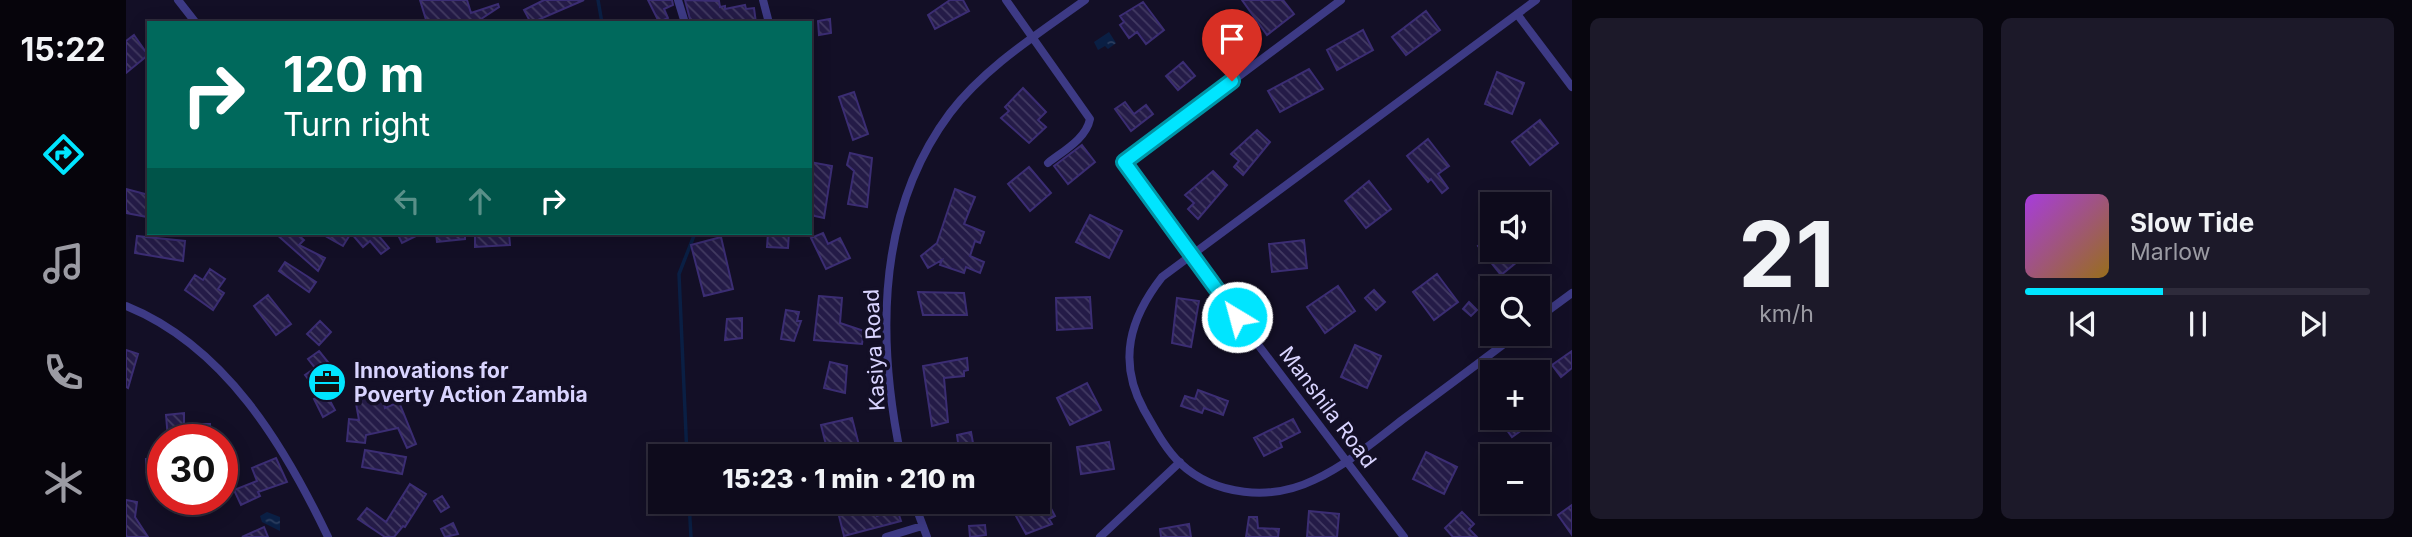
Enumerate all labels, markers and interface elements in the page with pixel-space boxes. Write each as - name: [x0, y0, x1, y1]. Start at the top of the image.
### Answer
- pin: [1202, 9, 1262, 81]
- icon: arrive: [1213, 20, 1251, 58]
- text: 15:22: [20, 30, 106, 69]
- text: 120 m: [283, 45, 424, 104]
- icon: right: [168, 49, 259, 140]
- text: Turn right: [283, 105, 430, 144]
- icon: directions: [39, 130, 88, 179]
- icon: left: [388, 182, 426, 220]
- icon: ahead: [461, 182, 499, 220]
- icon: right: [534, 182, 572, 220]
- map controls: [1480, 192, 1550, 514]
- button: sound: [1480, 192, 1550, 262]
- text: 21: [1738, 199, 1835, 309]
- text: Slow Tide: [2130, 207, 2254, 238]
- text: Marlow: [2130, 238, 2210, 266]
- icon: music: [39, 239, 88, 288]
- button: search: [1480, 276, 1550, 346]
- position arrow: [1200, 280, 1274, 354]
- street label: Kasiya Road: [858, 288, 890, 412]
- text: km/h: [1759, 300, 1814, 328]
- icon: previous: [2064, 305, 2102, 343]
- icon: pause: [2179, 305, 2217, 343]
- icon: next: [2294, 305, 2332, 343]
- street label: Manshila Road: [1274, 341, 1382, 473]
- icon: phone: [39, 348, 88, 397]
- place label: Innovations for Poverty Action Zambia: [354, 358, 588, 407]
- button: +: [1480, 360, 1550, 430]
- office icon: Innovations for Poverty Action Zambia: [306, 361, 348, 403]
- speed limit sign: 30: [147, 424, 238, 515]
- button: −: [1480, 444, 1550, 514]
- icon: climate: [39, 458, 88, 507]
- text: 15:23 · 1 min · 210 m: [722, 463, 976, 494]

